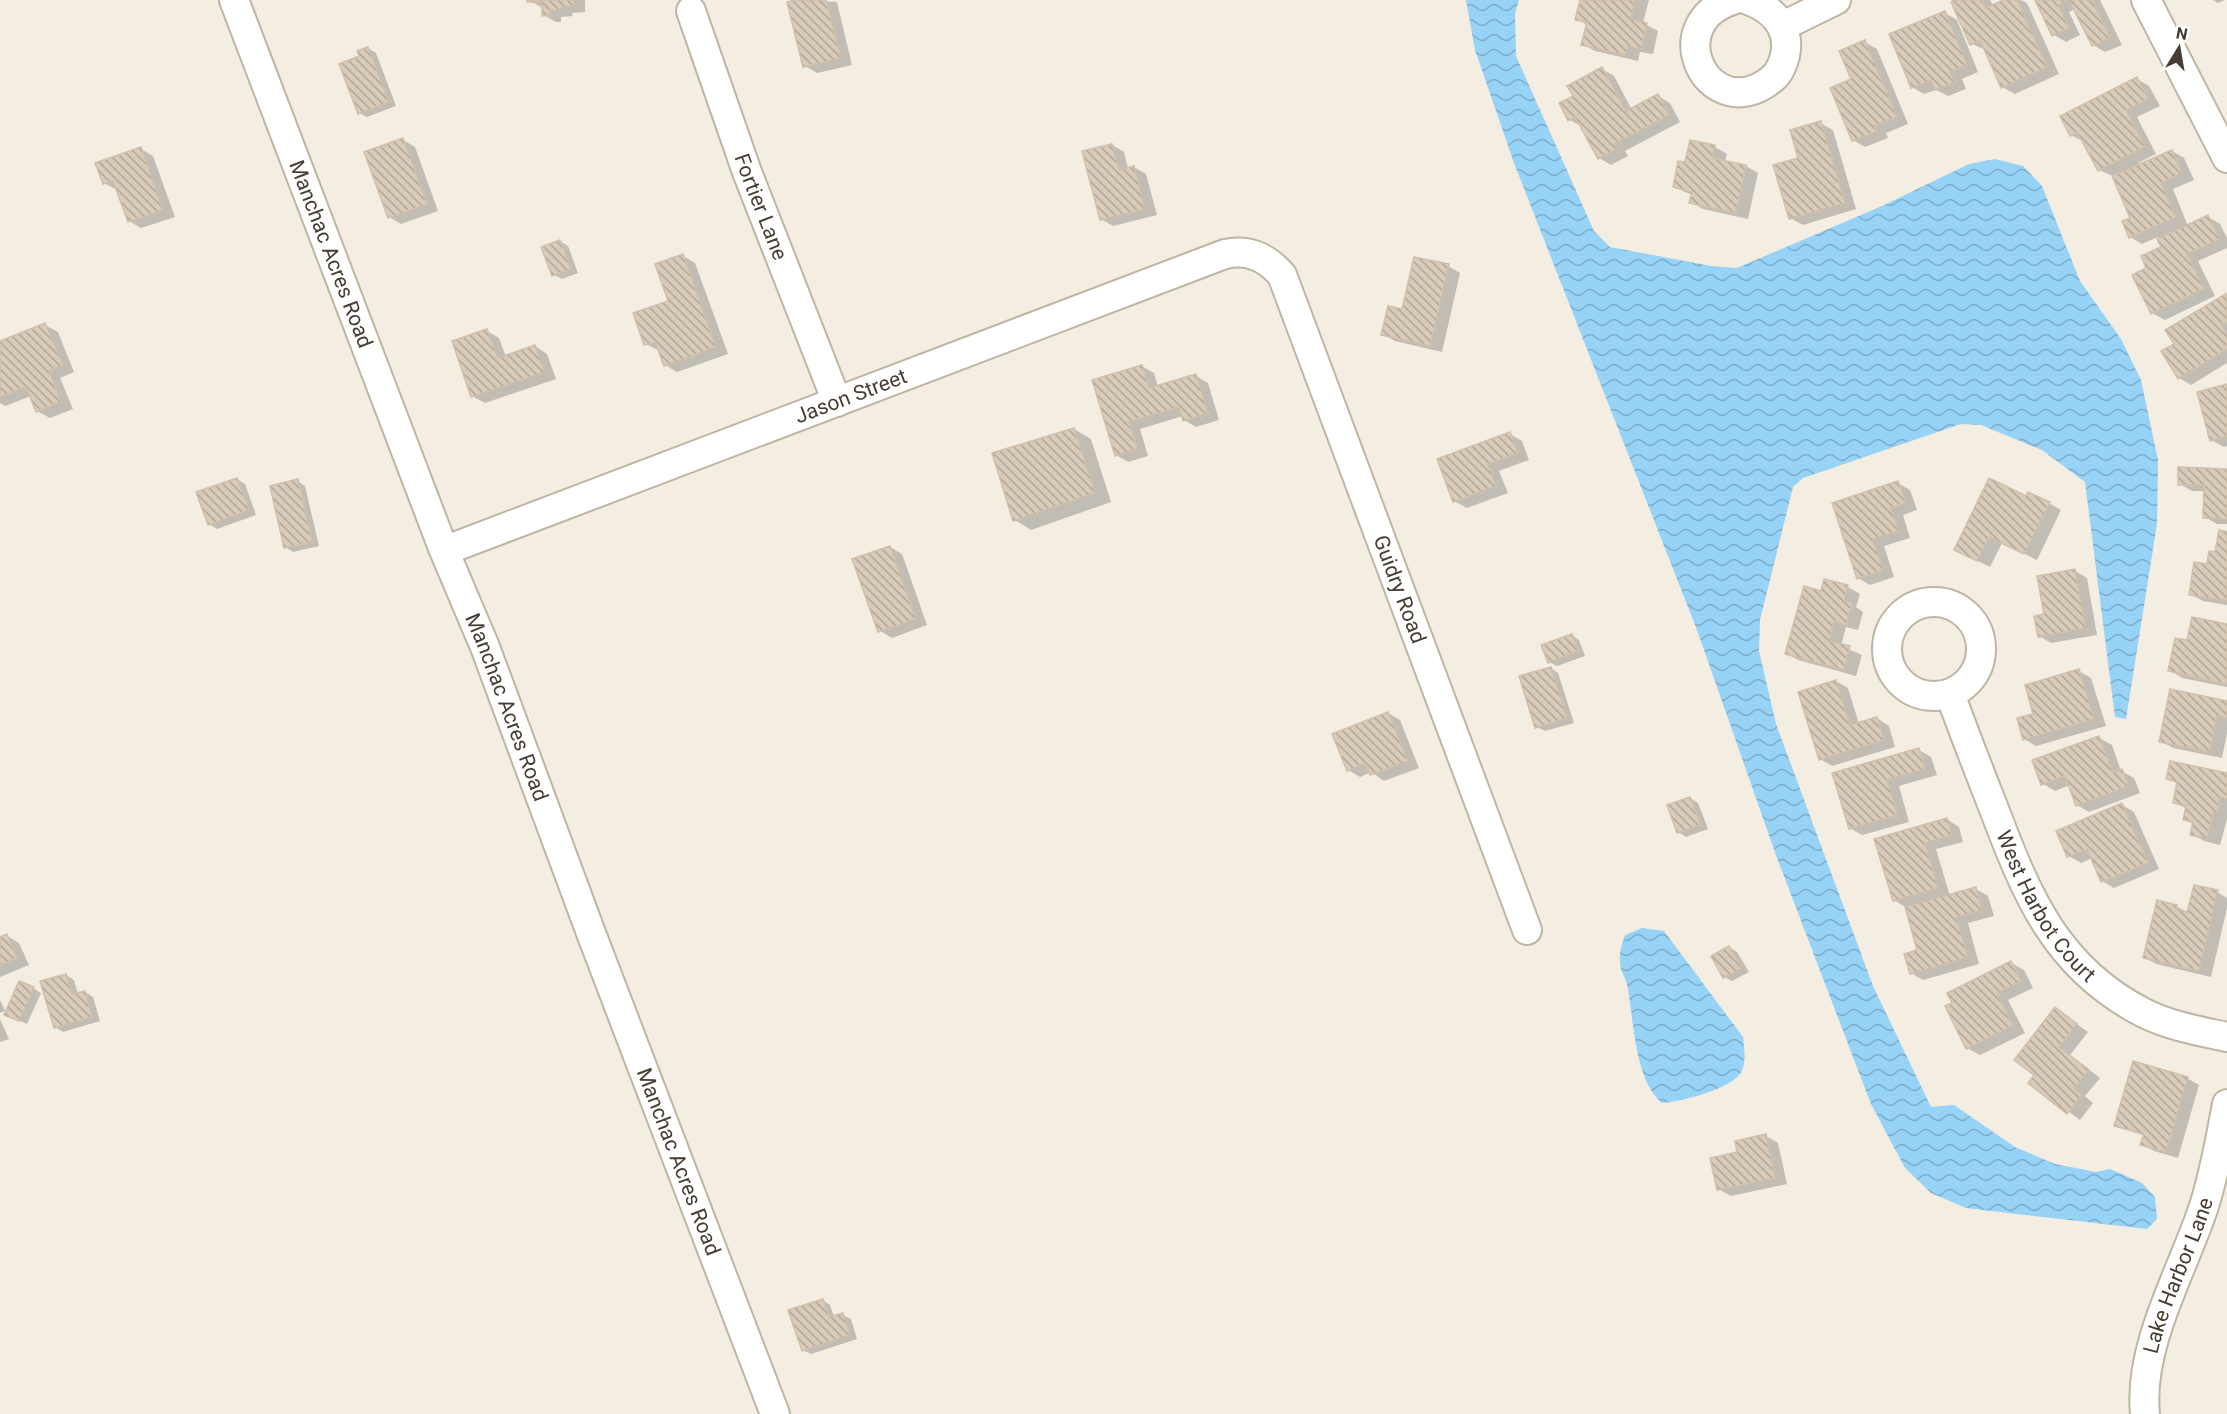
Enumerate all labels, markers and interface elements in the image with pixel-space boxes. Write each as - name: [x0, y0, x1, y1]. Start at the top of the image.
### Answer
- north arrow: [2149, 18, 2209, 78]
- text: N: [2174, 23, 2189, 44]
- street label: Fortier Lane: [730, 151, 792, 263]
- street label: Manchac Acres Road: [284, 157, 378, 351]
- street label: Jason Street: [791, 364, 910, 428]
- street label: Guidry Road: [1368, 532, 1431, 647]
- street label: Manchac Acres Road: [460, 610, 553, 804]
- street label: West Harbot Court: [1991, 827, 2100, 987]
- street label: Manchac Acres Road: [632, 1065, 725, 1259]
- street label: Lake Harbor Lane: [2139, 1195, 2218, 1356]

